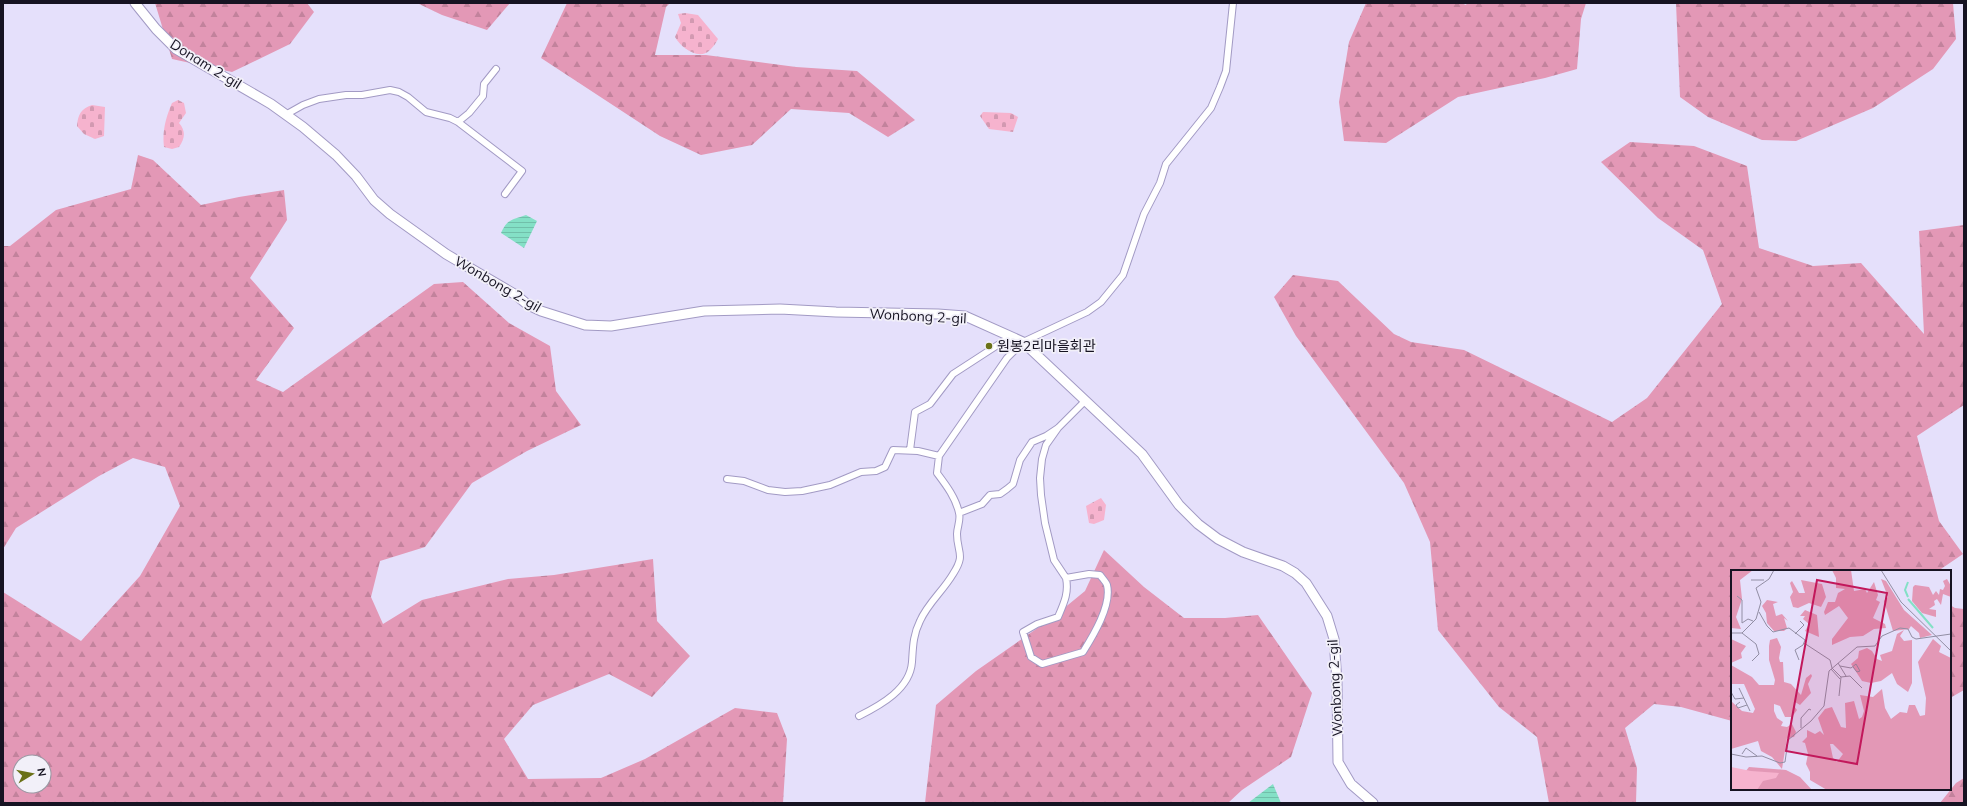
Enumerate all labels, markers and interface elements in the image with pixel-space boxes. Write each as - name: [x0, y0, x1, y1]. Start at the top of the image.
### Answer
- street label: Donam 2-gil: [167, 35, 245, 93]
- street label: Wonbong 2-gil: [451, 252, 545, 316]
- street label: Wonbong 2-gil: [869, 304, 967, 328]
- place label: 원봉2리마을회관: [997, 337, 1096, 355]
- marker: 원봉2리마을회관: [984, 341, 994, 351]
- inset map: [1731, 570, 1951, 790]
- street label: Wonbong 2-gil: [1323, 639, 1347, 737]
- north arrow: [12, 754, 52, 794]
- text: N: [34, 767, 49, 778]

